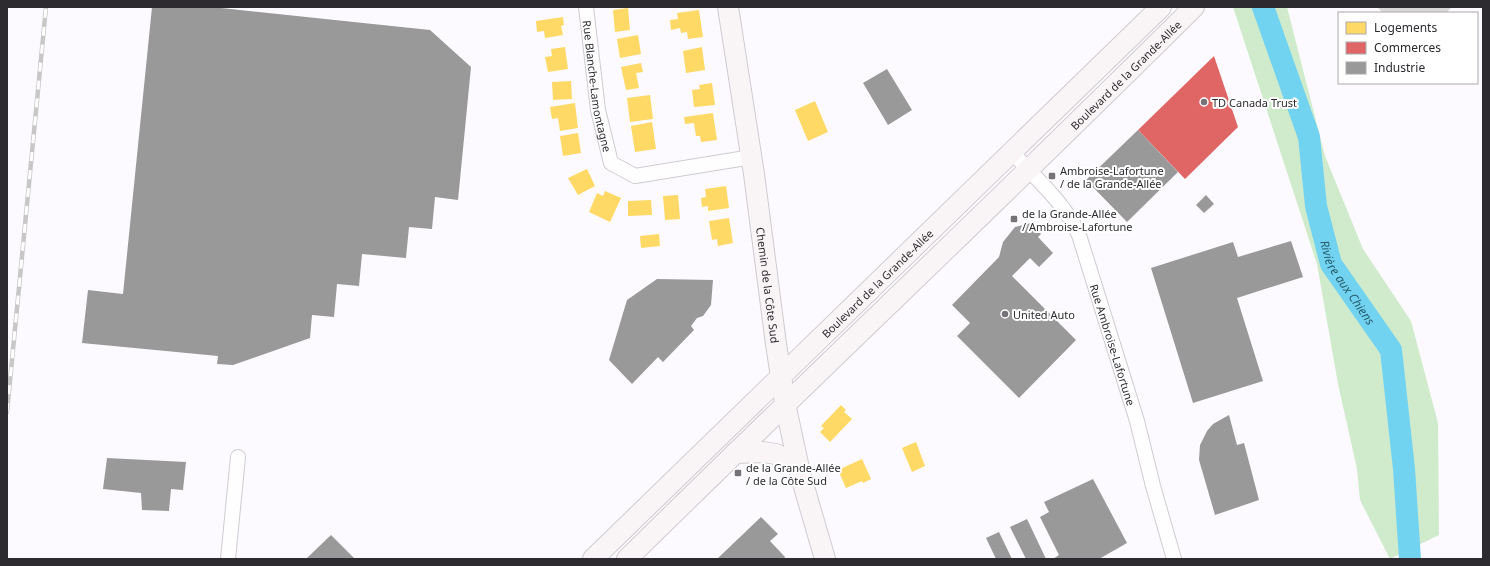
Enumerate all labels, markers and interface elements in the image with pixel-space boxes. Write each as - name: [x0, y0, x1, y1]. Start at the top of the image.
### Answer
- legend: [1338, 12, 1478, 84]
- street label: Boulevard de la Grande-Allée: [1067, 17, 1184, 133]
- street label: Rue Blanche-Lamontagne: [580, 19, 616, 153]
- text: Logements: [1374, 19, 1437, 36]
- text: Commerces: [1374, 39, 1441, 56]
- text: Industrie: [1374, 59, 1425, 76]
- place label: TD Canada Trust: [1212, 95, 1297, 110]
- marker: TD Canada Trust: [1199, 97, 1209, 107]
- place label: Ambroise-Lafortune / de la Grande-Allée: [1060, 163, 1164, 191]
- marker: Ambroise-Lafortune / de la Grande-Allée: [1047, 171, 1057, 181]
- place label: de la Grande-Allée / Ambroise-Lafortune: [1022, 206, 1133, 234]
- marker: de la Grande-Allée / Ambroise-Lafortune: [1009, 214, 1019, 224]
- street label: Boulevard de la Grande-Allée: [818, 225, 936, 341]
- street label: Chemin de la Côte Sud: [753, 226, 783, 344]
- water label: Rivière aux Chiens: [1317, 238, 1379, 328]
- street label: Rue Ambroise-Lafortune: [1087, 282, 1139, 407]
- place label: United Auto: [1013, 307, 1075, 322]
- marker: United Auto: [1000, 309, 1010, 319]
- place label: de la Grande-Allée / de la Côte Sud: [746, 460, 841, 488]
- marker: de la Grande-Allée / de la Côte Sud: [733, 468, 743, 478]

